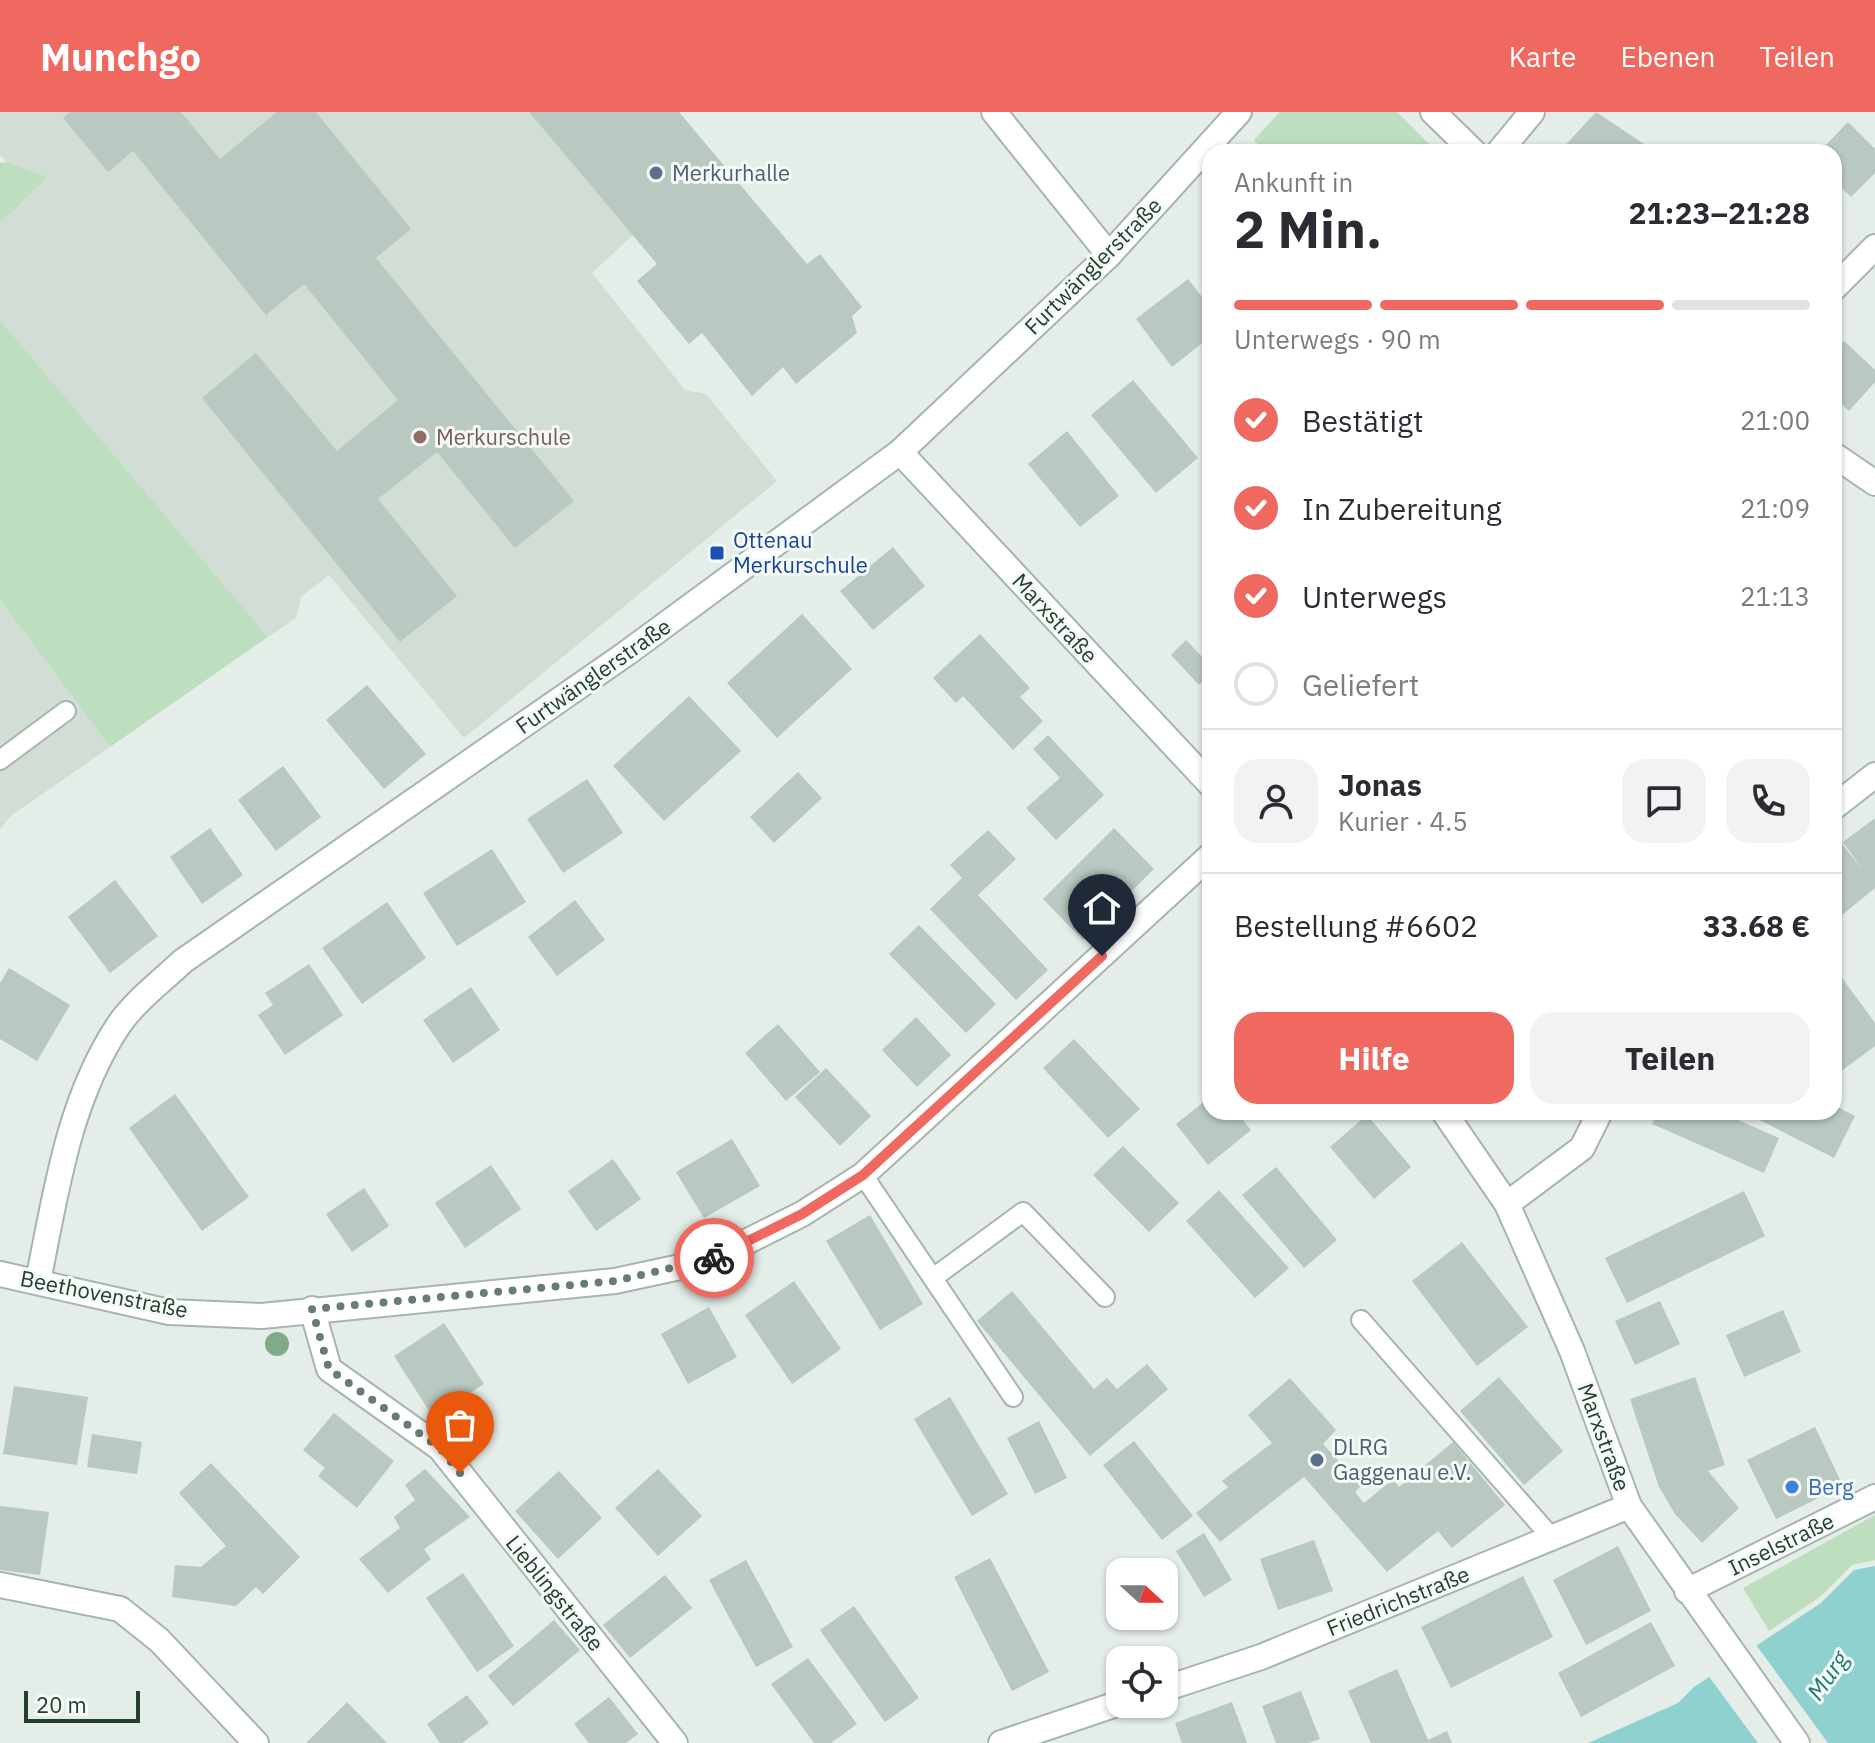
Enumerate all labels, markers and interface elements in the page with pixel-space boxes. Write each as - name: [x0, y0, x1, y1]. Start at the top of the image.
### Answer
- text: Munchgo: [40, 32, 201, 81]
- text: Karte: [1509, 38, 1576, 75]
- text: Ebenen: [1620, 38, 1716, 75]
- text: Teilen: [1760, 38, 1835, 75]
- place label: Merkurhalle: [672, 158, 790, 187]
- marker: Merkurhalle: [647, 164, 665, 182]
- text: Ankunft in: [1234, 165, 1353, 199]
- street label: Furtwänglerstraße: [1018, 191, 1168, 341]
- text: 21:23–21:28: [1629, 193, 1810, 232]
- text: 2 Min.: [1234, 195, 1382, 262]
- text: Unterwegs · 90 m: [1234, 322, 1441, 356]
- icon: check: [1234, 398, 1278, 442]
- text: Bestätigt: [1302, 401, 1423, 440]
- text: 21:00: [1740, 403, 1810, 437]
- place label: Merkurschule: [436, 422, 571, 451]
- marker: Merkurschule: [411, 428, 429, 446]
- icon: check: [1234, 486, 1278, 530]
- text: In Zubereitung: [1302, 489, 1502, 528]
- text: 21:09: [1740, 491, 1810, 525]
- place label: Ottenau Merkurschule: [733, 525, 868, 579]
- marker: Ottenau Merkurschule: [708, 544, 726, 562]
- street label: Marxstraße: [1006, 566, 1104, 669]
- icon: check: [1234, 574, 1278, 618]
- text: Unterwegs: [1302, 577, 1447, 616]
- text: 21:13: [1740, 579, 1810, 613]
- street label: Furtwänglerstraße: [509, 611, 676, 740]
- text: Geliefert: [1302, 665, 1419, 704]
- button: person: [1234, 759, 1318, 843]
- button: chat: [1622, 759, 1706, 843]
- button: phone: [1726, 759, 1810, 843]
- text: Jonas: [1338, 765, 1422, 804]
- text: Kurier · 4.5: [1338, 804, 1468, 838]
- pin: [1068, 874, 1136, 956]
- icon: home: [1080, 886, 1124, 930]
- text: Bestellung #6602: [1234, 906, 1478, 945]
- text: 33.68 €: [1703, 906, 1810, 945]
- button: Hilfe: [1234, 1012, 1514, 1104]
- button: Teilen: [1530, 1012, 1810, 1104]
- courier: [674, 1218, 754, 1298]
- icon: bike: [692, 1236, 736, 1280]
- street label: Beethovenstraße: [18, 1263, 190, 1324]
- street label: Marxstraße: [1572, 1379, 1637, 1495]
- pin: [426, 1391, 494, 1473]
- icon: bag: [438, 1403, 482, 1447]
- place label: DLRG Gaggenau e.V.: [1333, 1432, 1472, 1486]
- marker: DLRG Gaggenau e.V.: [1308, 1451, 1326, 1469]
- place label: Berg: [1808, 1472, 1854, 1501]
- marker: Berg: [1783, 1478, 1801, 1496]
- street label: Inselstraße: [1723, 1505, 1838, 1582]
- street label: Lieblingstraße: [500, 1529, 611, 1657]
- north arrow: [1106, 1558, 1178, 1630]
- map controls: [1106, 1558, 1178, 1718]
- street label: Friedrichstraße: [1322, 1559, 1474, 1642]
- water label: Murg: [1799, 1643, 1856, 1706]
- button: locate: [1106, 1646, 1178, 1718]
- scale bar: [24, 1687, 140, 1723]
- text: 20 m: [36, 1690, 87, 1719]

